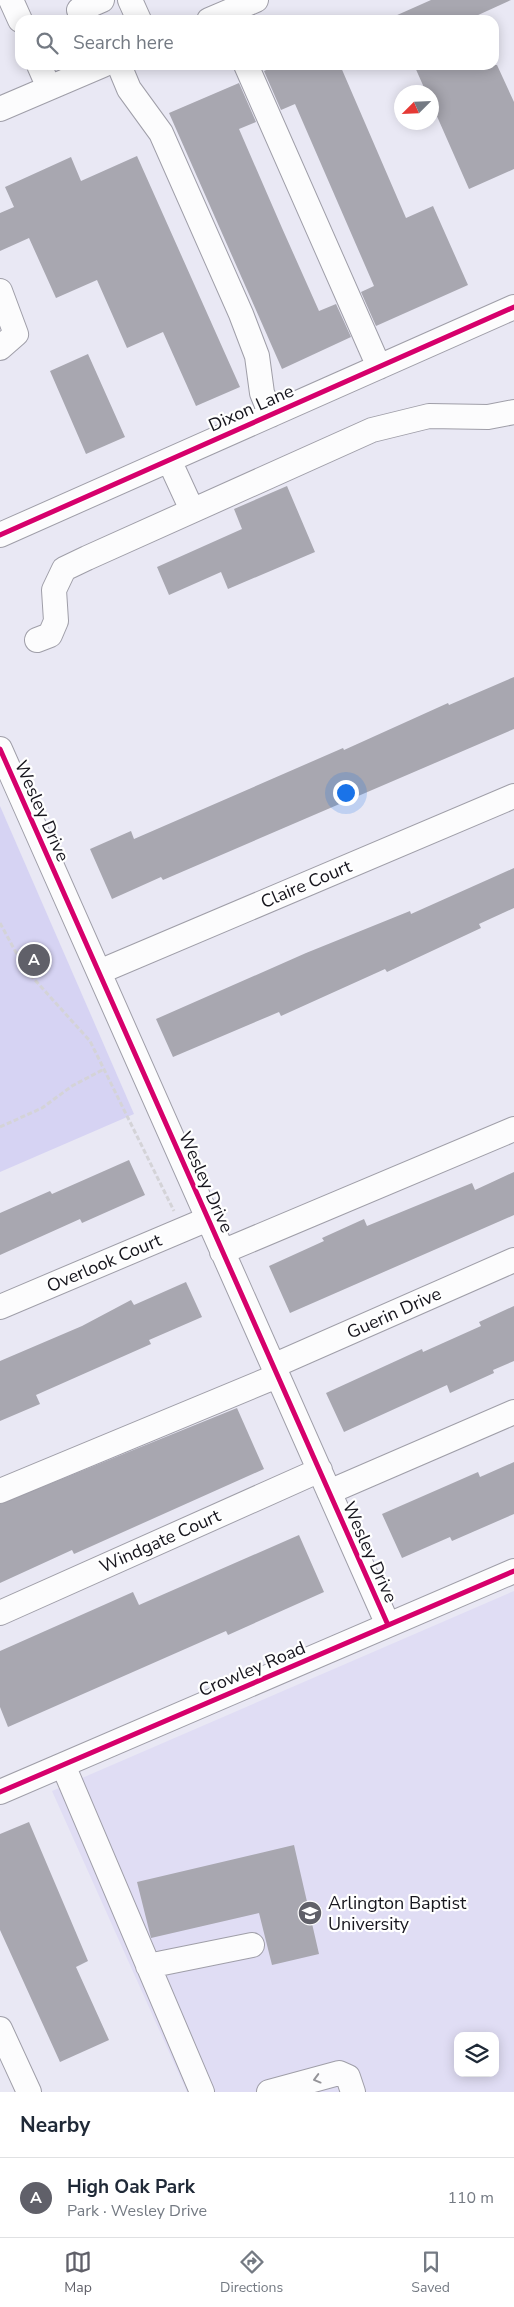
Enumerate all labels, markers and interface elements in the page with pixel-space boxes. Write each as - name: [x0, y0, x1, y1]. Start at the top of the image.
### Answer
- search box: [15, 15, 499, 70]
- icon: search: [33, 29, 61, 57]
- text: Search here: [73, 30, 174, 56]
- north arrow: [394, 85, 439, 130]
- street label: Dixon Lane: [205, 379, 297, 437]
- street label: Wesley Drive: [9, 757, 75, 865]
- your location: [333, 780, 359, 806]
- street label: Claire Court: [257, 854, 356, 914]
- pin: A: [18, 941, 50, 979]
- street label: Wesley Drive: [173, 1128, 239, 1236]
- street label: Overlook Court: [43, 1228, 166, 1298]
- street label: Guerin Drive: [343, 1282, 445, 1344]
- street label: Wesley Drive: [337, 1498, 403, 1606]
- street label: Windgate Court: [96, 1503, 225, 1578]
- street label: Crowley Road: [195, 1636, 309, 1702]
- place label: Arlington Baptist University: [328, 1891, 467, 1936]
- school or university icon: Arlington Baptist University: [297, 1900, 323, 1926]
- map controls: [454, 2032, 499, 2077]
- button: layers: [454, 2032, 499, 2077]
- one-way arrow: [312, 2073, 321, 2084]
- text: Nearby: [20, 2111, 90, 2139]
- text: High Oak Park: [67, 2174, 195, 2200]
- text: A: [30, 2187, 42, 2209]
- text: 110 m: [447, 2187, 494, 2209]
- text: Park · Wesley Drive: [67, 2200, 207, 2222]
- tab: Map: [64, 2248, 92, 2297]
- tab: Directions: [220, 2248, 283, 2297]
- tab: Saved: [411, 2248, 450, 2297]

